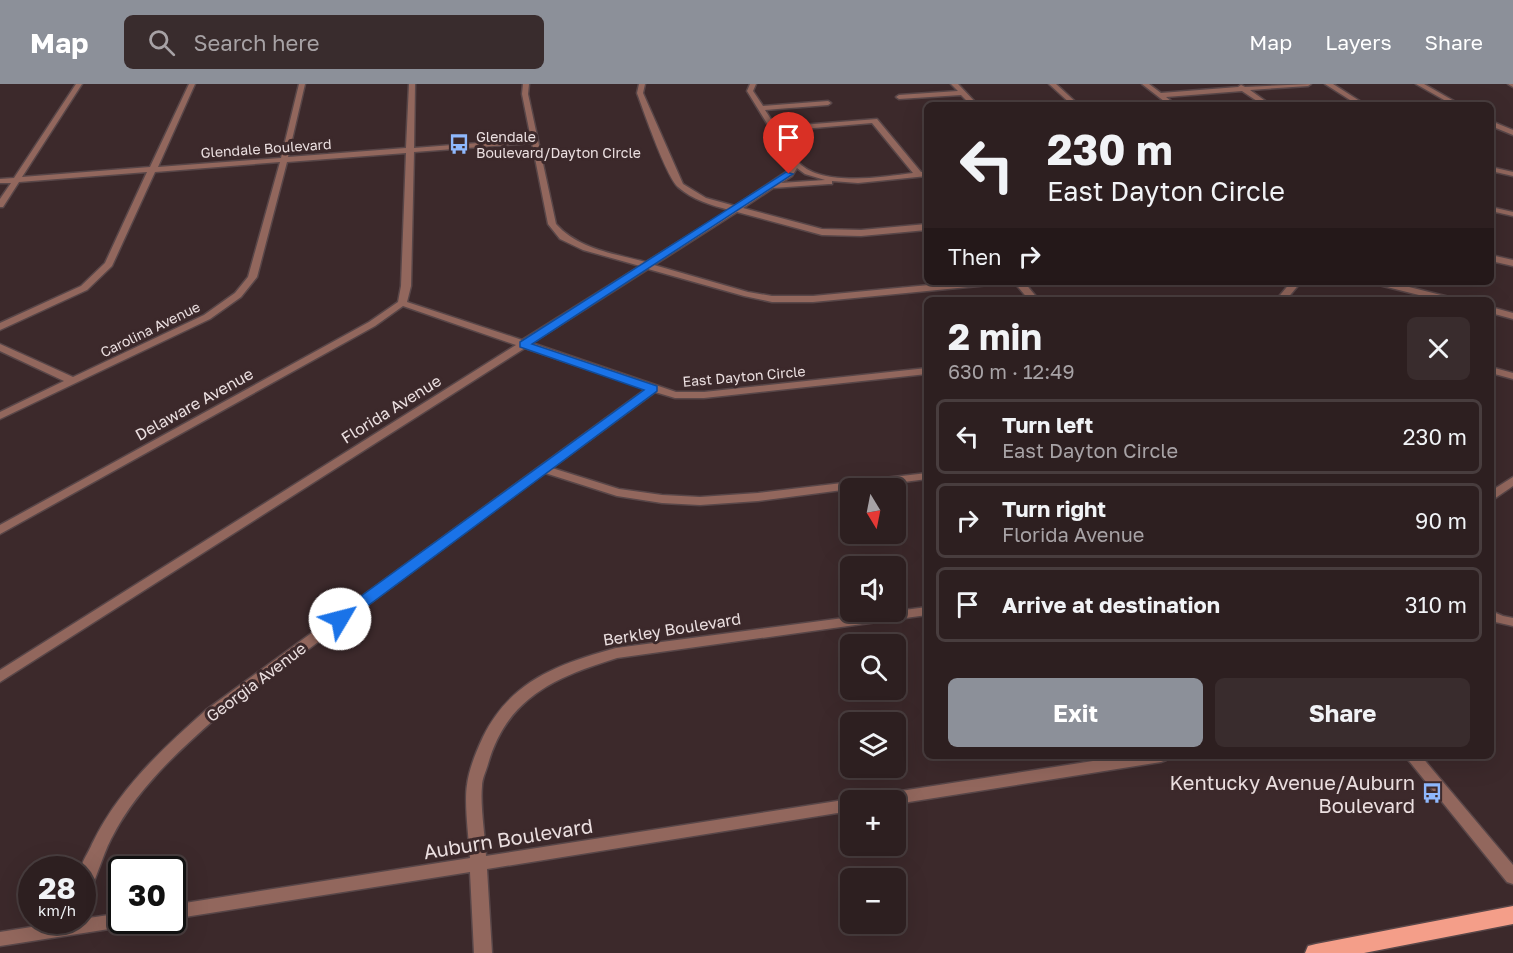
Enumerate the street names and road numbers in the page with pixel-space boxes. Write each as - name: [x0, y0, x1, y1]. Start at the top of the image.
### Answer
- street label: Glendale Boulevard: [200, 135, 332, 161]
- street label: Carolina Avenue: [97, 298, 203, 360]
- street label: East Dayton Circle: [682, 362, 806, 390]
- street label: Delaware Avenue: [131, 363, 257, 445]
- street label: Florida Avenue: [337, 370, 445, 448]
- street label: Berkley Boulevard: [602, 608, 742, 650]
- street label: Georgia Avenue: [202, 638, 310, 726]
- street label: Auburn Boulevard: [422, 813, 594, 863]

